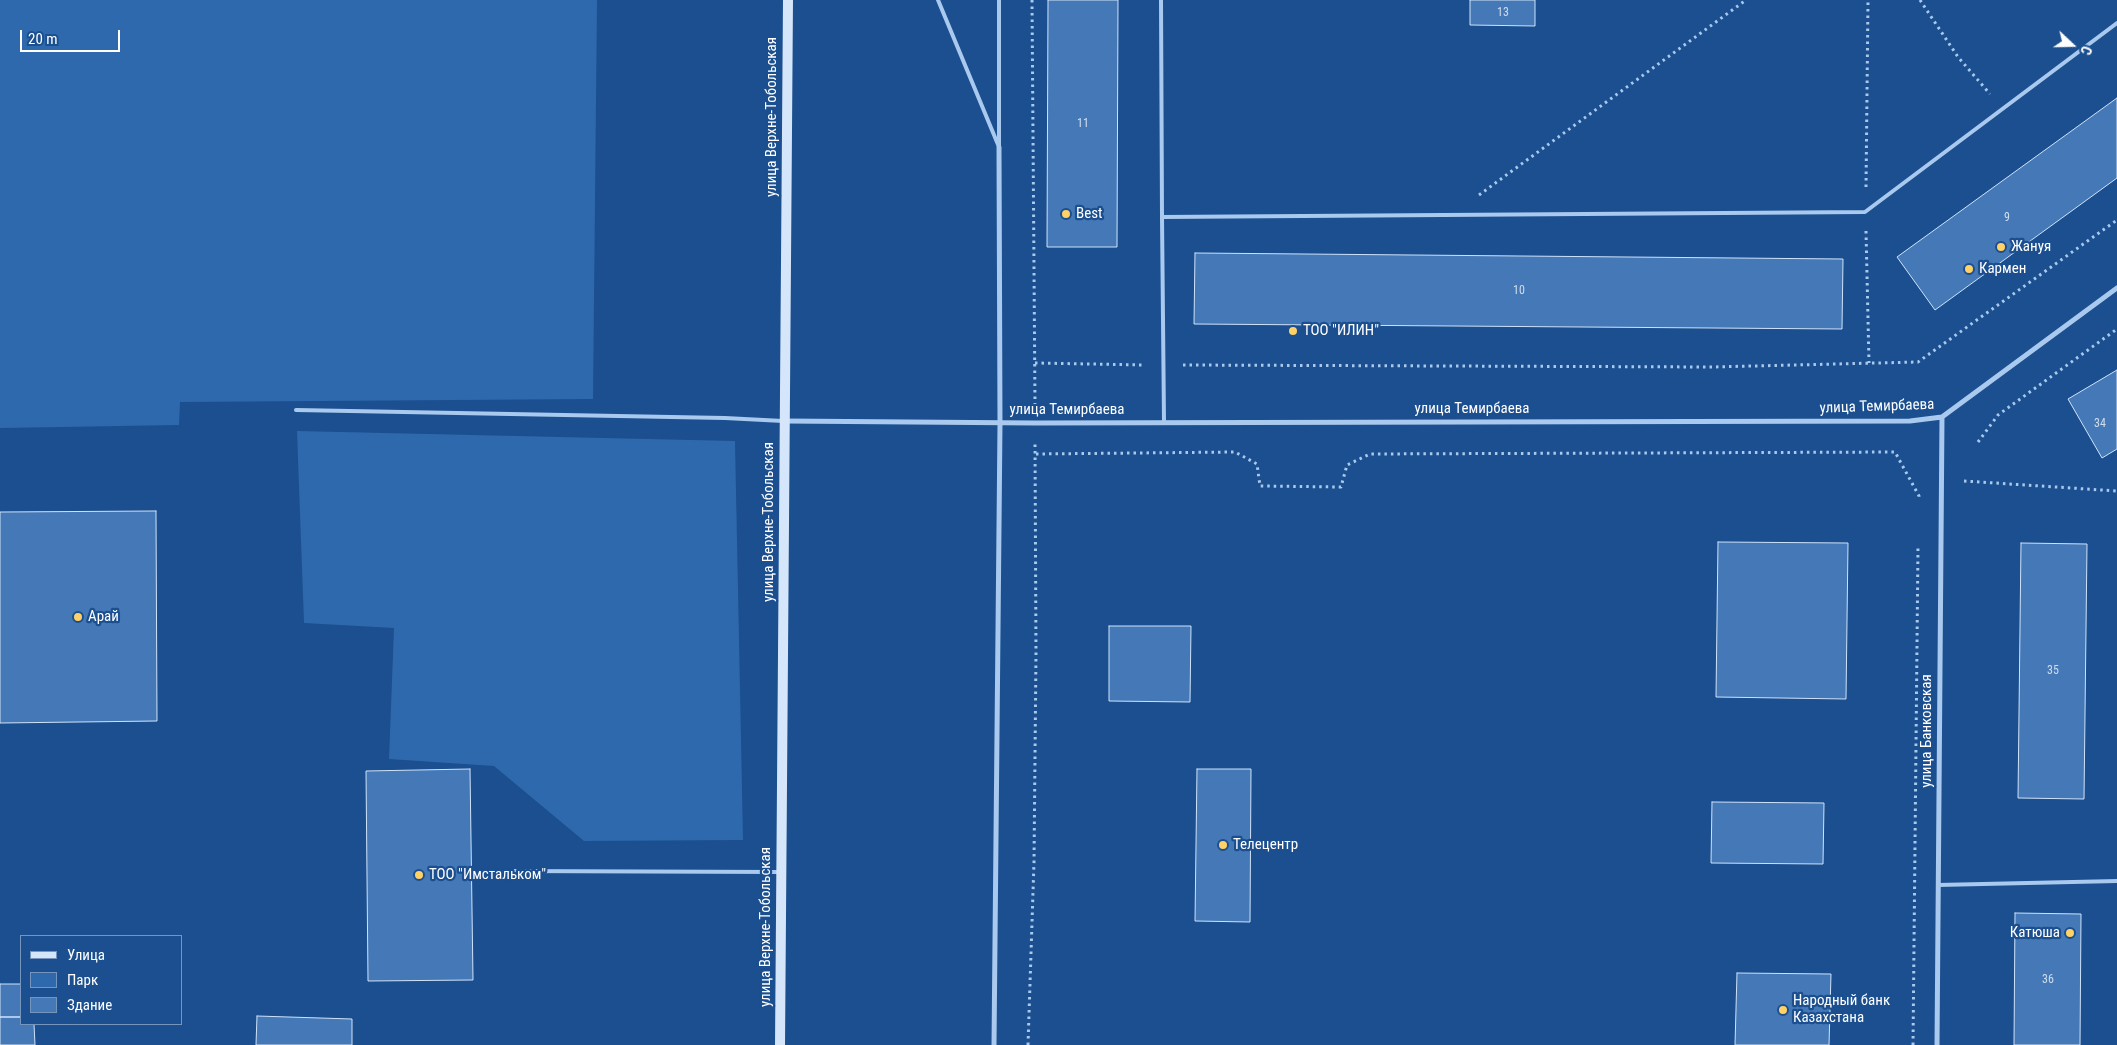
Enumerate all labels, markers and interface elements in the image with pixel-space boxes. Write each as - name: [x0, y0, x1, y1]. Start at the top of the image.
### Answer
- house number: 13: [1497, 6, 1509, 20]
- scale bar: [22, 20, 122, 52]
- north arrow: [2047, 20, 2097, 70]
- text: 20 m: [28, 30, 58, 48]
- street label: улица Верхне-Тобольская: [763, 37, 781, 197]
- text: С: [2077, 44, 2095, 57]
- house number: 11: [1077, 117, 1089, 131]
- place label: Best: [1076, 205, 1102, 223]
- marker: Best: [1060, 208, 1072, 220]
- house number: 9: [2004, 211, 2010, 225]
- place label: Жануя: [2011, 238, 2051, 256]
- marker: Жануя: [1995, 241, 2007, 253]
- place label: Кармен: [1979, 260, 2026, 278]
- marker: Кармен: [1963, 263, 1975, 275]
- house number: 10: [1513, 284, 1525, 298]
- place label: ТОО "ИЛИН": [1303, 322, 1379, 340]
- marker: ТОО "ИЛИН": [1287, 325, 1299, 337]
- street label: улица Темирбаева: [1819, 396, 1935, 418]
- street label: улица Темирбаева: [1415, 400, 1529, 418]
- street label: улица Темирбаева: [1010, 401, 1124, 419]
- house number: 34: [2094, 417, 2106, 431]
- street label: улица Верхне-Тобольская: [760, 442, 778, 602]
- place label: Арай: [88, 608, 119, 626]
- marker: Арай: [72, 611, 84, 623]
- house number: 35: [2047, 664, 2059, 678]
- street label: улица Банковская: [1918, 674, 1936, 788]
- place label: Телецентр: [1233, 836, 1298, 854]
- marker: Телецентр: [1217, 839, 1229, 851]
- street label: улица Верхне-Тобольская: [757, 847, 775, 1007]
- place label: ТОО "Имстальком": [429, 866, 546, 884]
- marker: ТОО "Имстальком": [413, 869, 425, 881]
- place label: Катюша: [2010, 924, 2060, 942]
- marker: Катюша: [2064, 927, 2076, 939]
- legend: [20, 935, 182, 1025]
- text: Улица: [67, 946, 105, 964]
- text: Парк: [67, 971, 98, 989]
- house number: 36: [2042, 973, 2054, 987]
- place label: Народный банк Казахстана: [1793, 992, 1890, 1027]
- text: Здание: [67, 996, 112, 1014]
- marker: Народный банк Казахстана: [1777, 1004, 1789, 1016]

